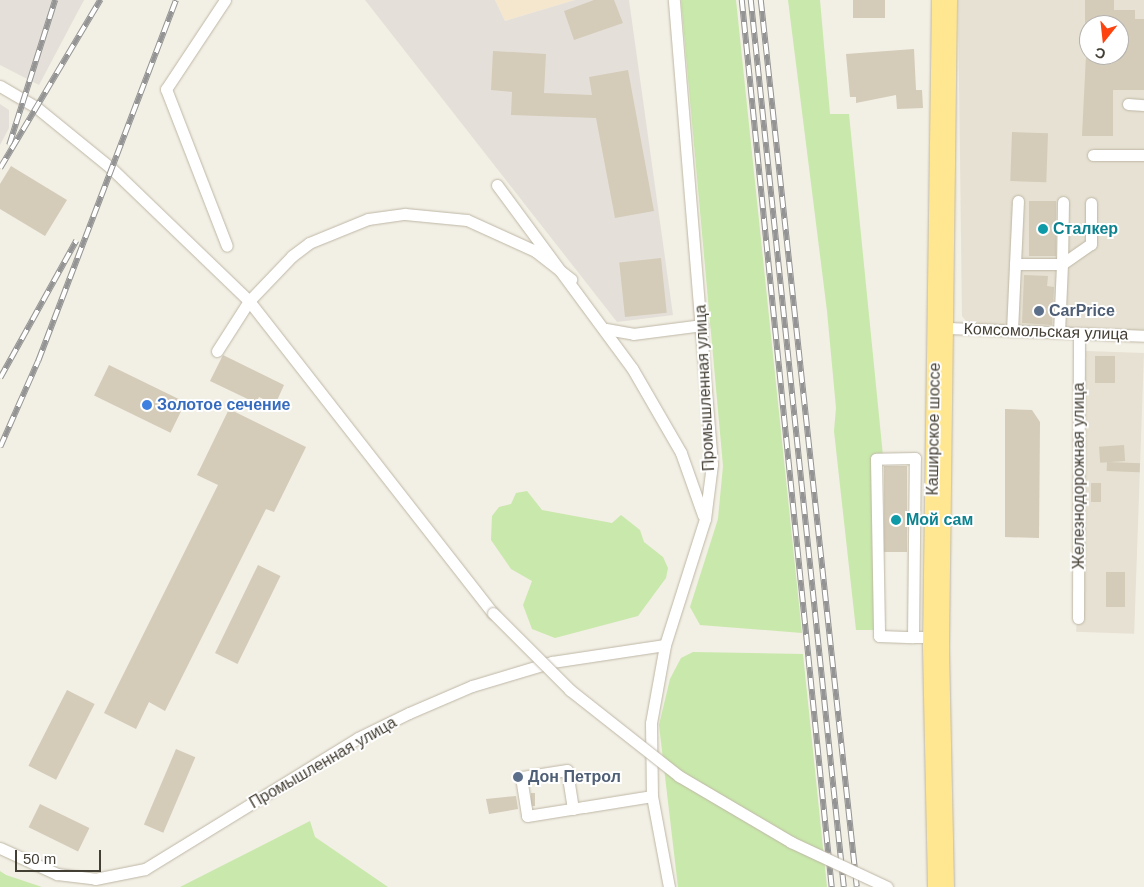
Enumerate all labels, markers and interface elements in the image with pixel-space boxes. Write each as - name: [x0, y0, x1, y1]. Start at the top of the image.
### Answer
- north arrow: [1079, 15, 1129, 65]
- text: С: [1093, 44, 1107, 63]
- place label: Сталкер: [1053, 219, 1118, 239]
- marker: Сталкер: [1037, 223, 1049, 235]
- place label: CarPrice: [1049, 301, 1115, 321]
- street label: Промышленная улица: [691, 304, 719, 472]
- marker: CarPrice: [1033, 305, 1045, 317]
- street label: Комсомольская улица: [963, 320, 1129, 344]
- street label: Каширское шоссе: [923, 362, 945, 496]
- street label: Железнодорожная улица: [1069, 383, 1089, 569]
- place label: Золотое сечение: [157, 395, 290, 415]
- marker: Золотое сечение: [141, 399, 153, 411]
- place label: Мой сам: [906, 510, 973, 530]
- marker: Мой сам: [890, 514, 902, 526]
- street label: Промышленная улица: [246, 713, 400, 813]
- place label: Дон Петрол: [528, 767, 621, 787]
- marker: Дон Петрол: [512, 771, 524, 783]
- scale bar: [18, 840, 104, 872]
- text: 50 m: [23, 850, 56, 867]

